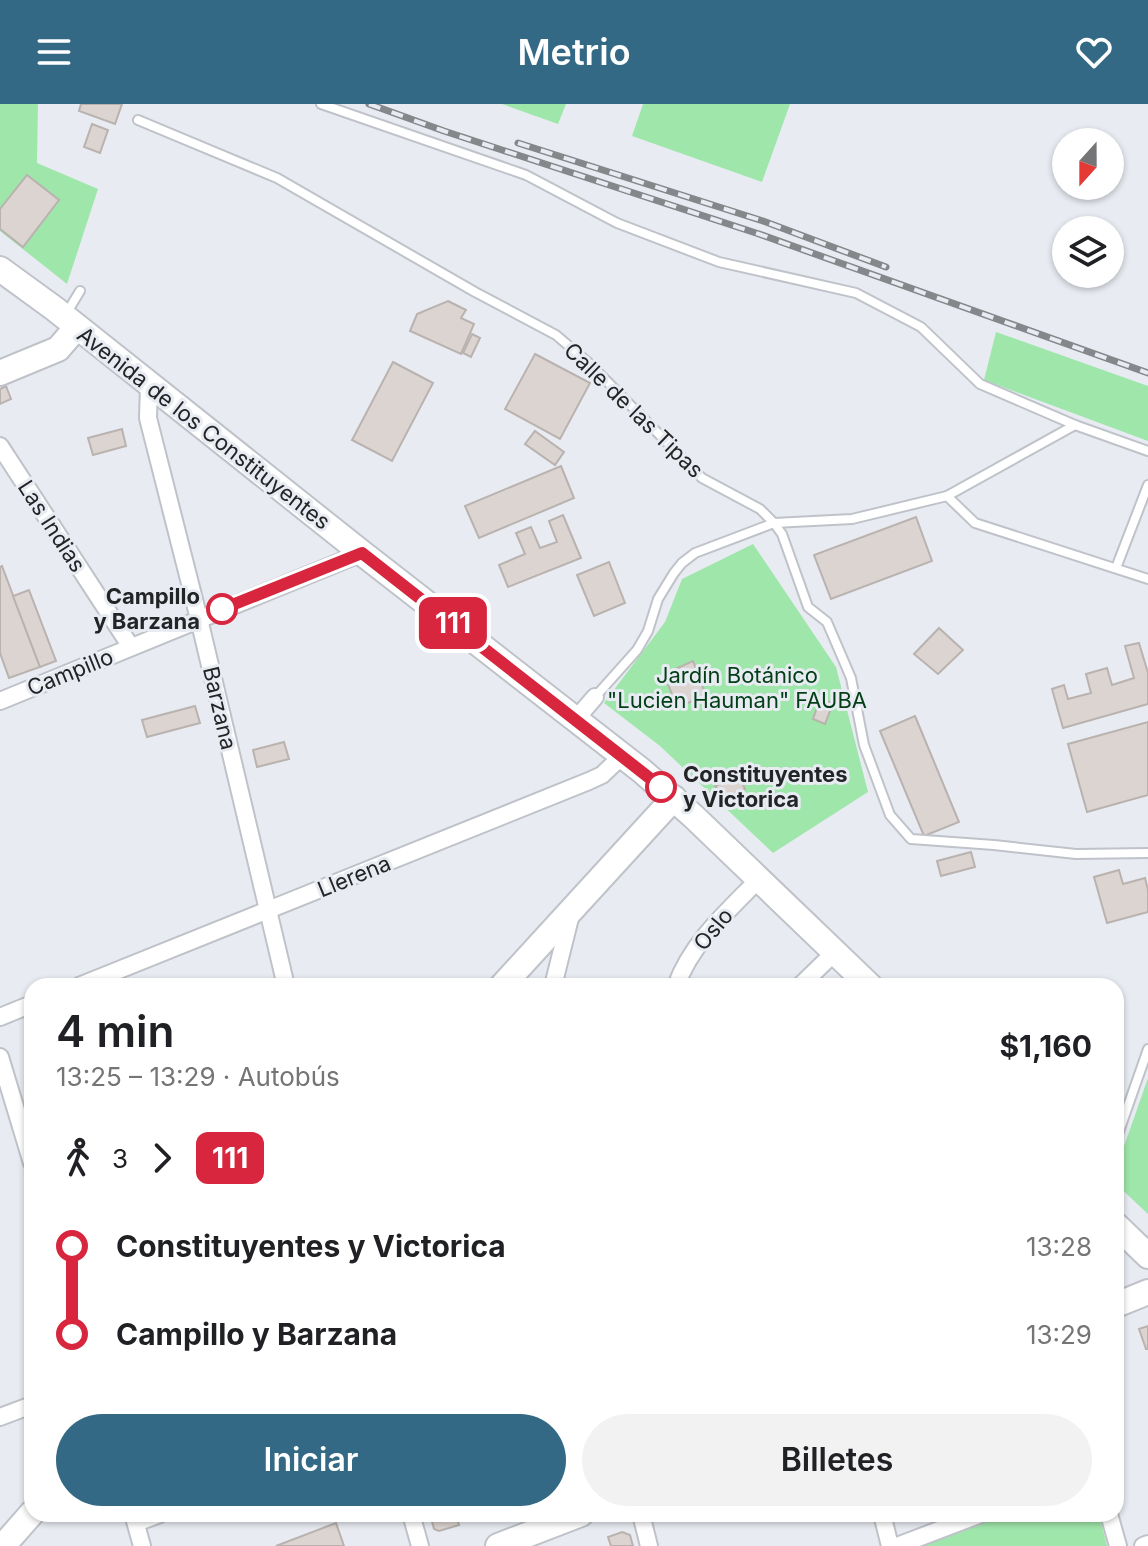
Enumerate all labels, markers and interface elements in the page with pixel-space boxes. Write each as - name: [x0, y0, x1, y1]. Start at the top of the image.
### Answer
- icon: menu: [32, 30, 76, 74]
- text: Metrio: [517, 30, 631, 74]
- icon: heart: [1072, 30, 1116, 74]
- north arrow: [1052, 128, 1124, 200]
- map controls: [1052, 128, 1124, 288]
- button: layers: [1052, 216, 1124, 288]
- street label: Avenida de los Constituyentes: [73, 321, 335, 535]
- street label: Calle de las Tipas: [559, 337, 709, 483]
- street label: Las Indias: [13, 475, 91, 577]
- place label: Campillo y Barzana: [93, 583, 200, 634]
- marker: Campillo y Barzana: [207, 594, 237, 624]
- line badge: 111: [407, 597, 499, 649]
- text: 111: [435, 606, 471, 640]
- street label: Campillo: [23, 643, 117, 701]
- park label: Jardín Botánico "Lucien Hauman" FAUBA: [607, 662, 867, 713]
- street label: Barzana: [198, 664, 242, 752]
- place label: Constituyentes y Victorica: [683, 761, 847, 812]
- marker: Constituyentes y Victorica: [646, 772, 676, 802]
- street label: Llerena: [314, 850, 394, 902]
- street label: Oslo: [688, 903, 738, 955]
- text: 4 min: [56, 1004, 174, 1058]
- text: $1,160: [999, 1028, 1092, 1064]
- text: 13:25 – 13:29 · Autobús: [56, 1061, 340, 1092]
- icon: walk: [56, 1136, 100, 1180]
- icon: forward: [140, 1136, 184, 1180]
- text: 111: [212, 1141, 248, 1175]
- text: 3: [112, 1143, 128, 1174]
- text: Constituyentes y Victorica: [116, 1228, 506, 1264]
- text: 13:28: [1026, 1231, 1092, 1262]
- text: Campillo y Barzana: [116, 1316, 397, 1352]
- text: 13:29: [1026, 1319, 1092, 1350]
- button: Iniciar: [56, 1414, 566, 1506]
- button: Billetes: [582, 1414, 1092, 1506]

